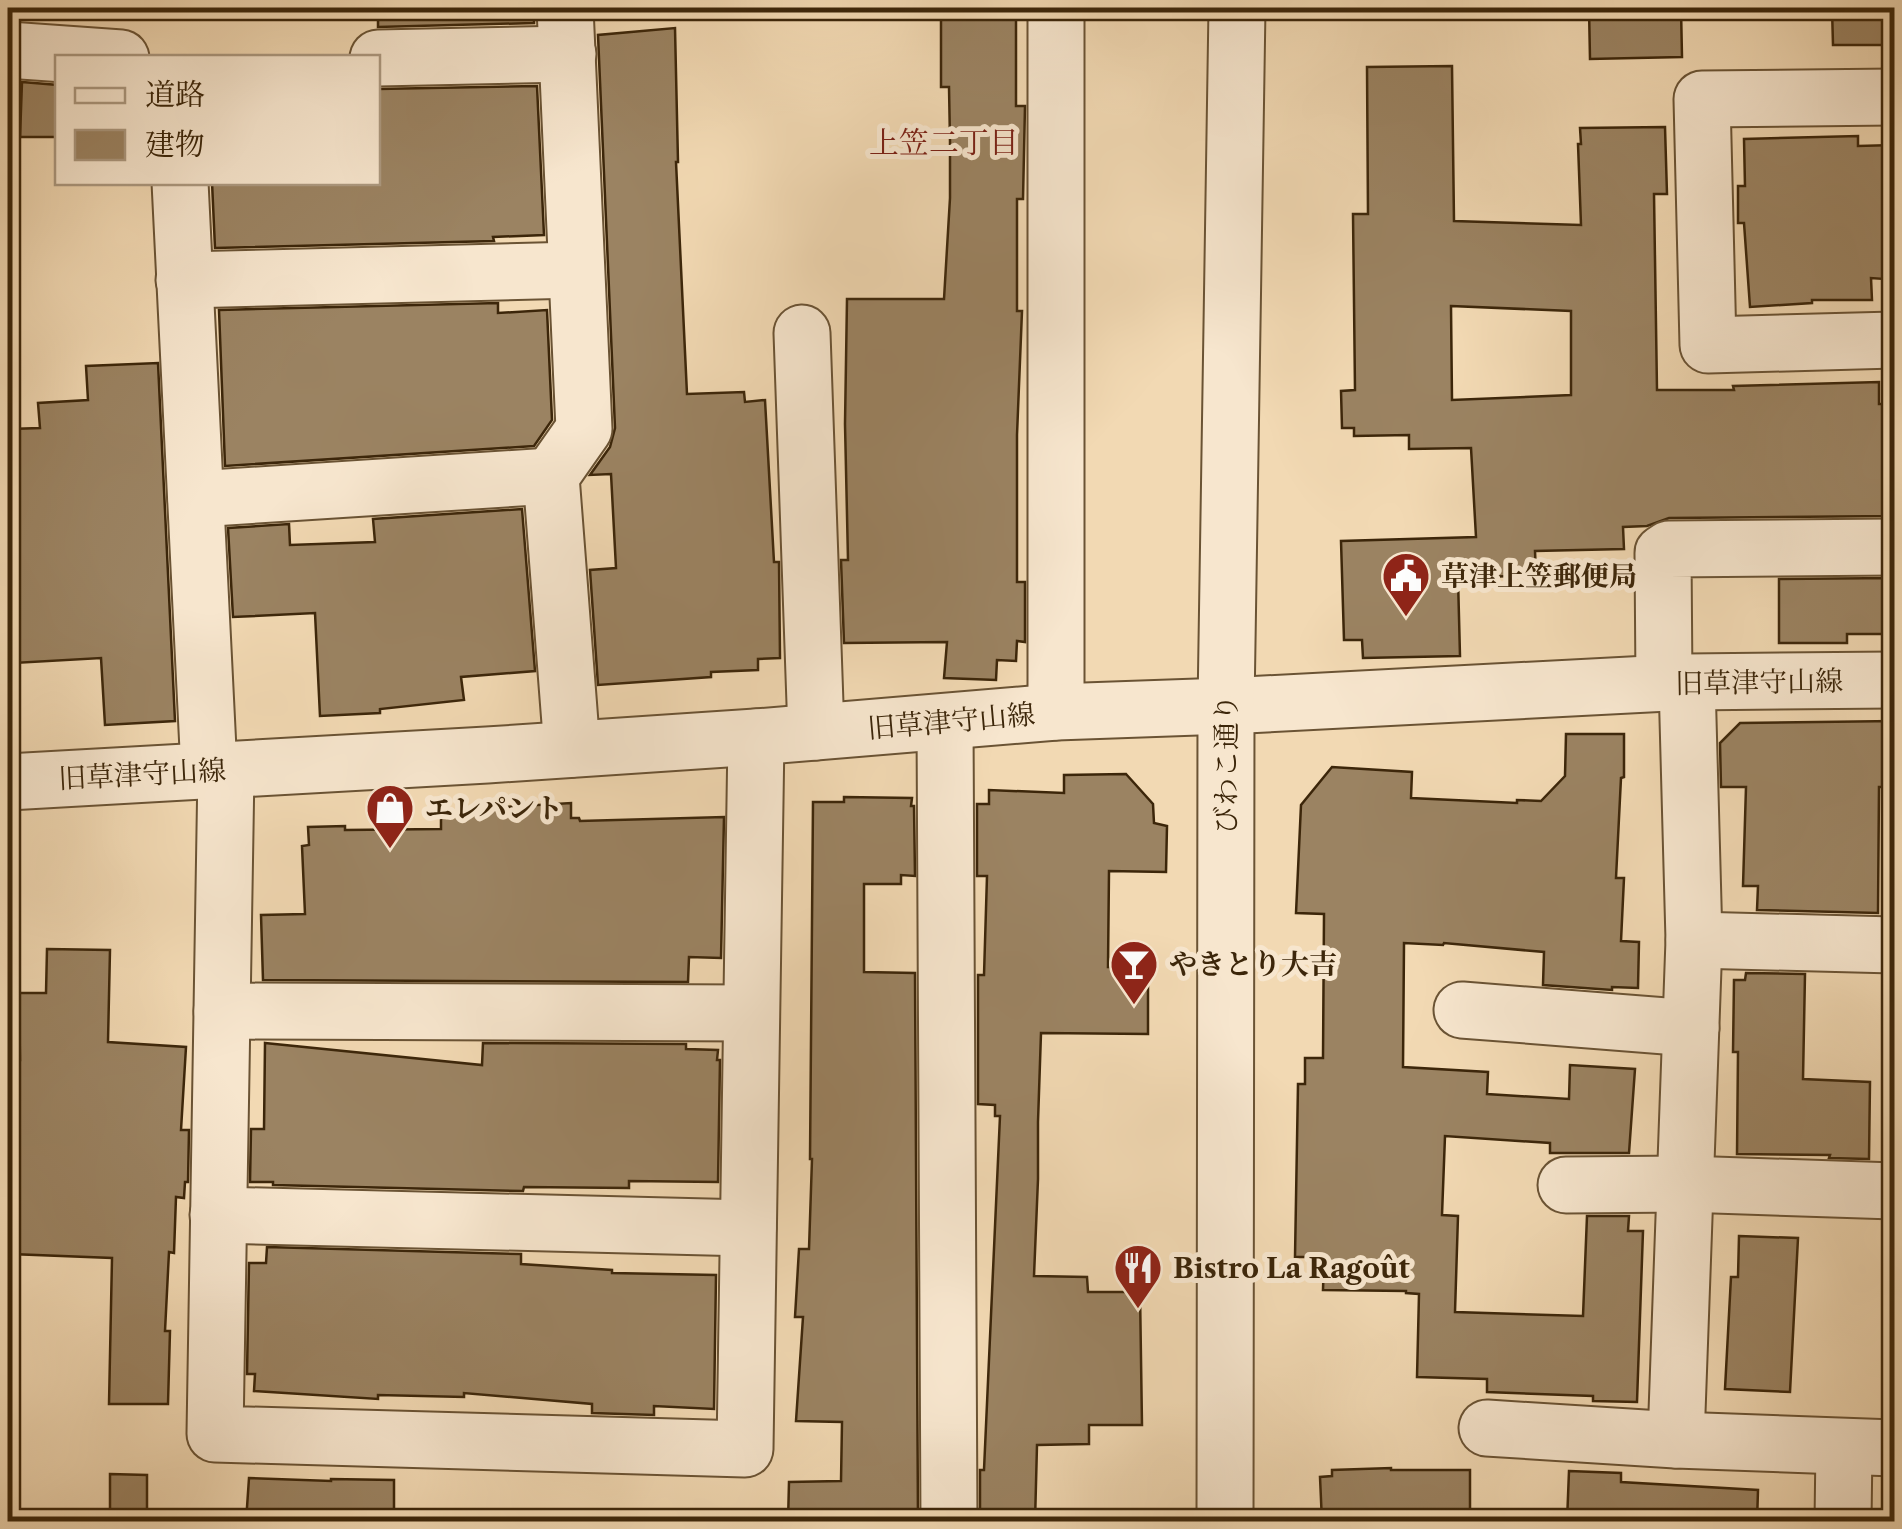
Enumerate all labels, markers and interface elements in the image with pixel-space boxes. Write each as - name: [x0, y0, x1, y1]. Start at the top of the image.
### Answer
- legend: [55, 55, 380, 185]
- text: 道路: [145, 76, 205, 113]
- district label: 上笠二丁目: [869, 124, 1019, 161]
- text: 建物: [145, 126, 205, 163]
- public building icon: 草津上笠郵便局: [1380, 550, 1432, 618]
- place label: 草津上笠郵便局: [1441, 559, 1637, 593]
- street label: 旧草津守山線: [1675, 664, 1843, 700]
- street label: びわこ通り: [1209, 694, 1243, 834]
- street label: 旧草津守山線: [866, 697, 1036, 745]
- street label: 旧草津守山線: [57, 753, 227, 795]
- shop icon: エレパント: [364, 782, 416, 850]
- place label: エレパント: [425, 791, 563, 825]
- bar icon: やきとり大吉: [1108, 938, 1160, 1006]
- place label: やきとり大吉: [1169, 947, 1337, 981]
- restaurant icon: Bistro La Ragoût: [1112, 1242, 1164, 1310]
- place label: Bistro La Ragoût: [1173, 1251, 1410, 1285]

